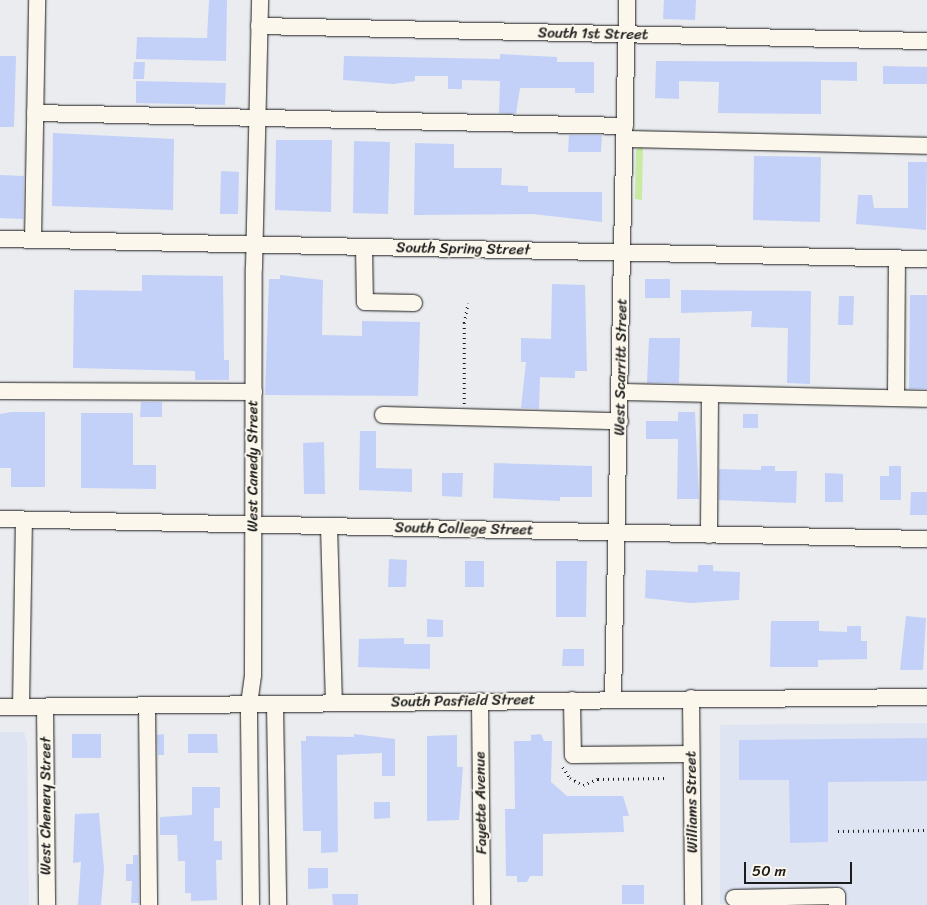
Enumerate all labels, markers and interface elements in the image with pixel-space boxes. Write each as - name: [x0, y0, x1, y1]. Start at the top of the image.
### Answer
- street label: South 1st Street: [537, 24, 649, 44]
- street label: South Spring Street: [396, 239, 530, 259]
- street label: West Scarritt Street: [611, 298, 631, 436]
- street label: West Canedy Street: [244, 400, 262, 532]
- street label: South College Street: [394, 519, 534, 539]
- street label: South Pasfield Street: [390, 691, 536, 711]
- street label: West Chenery Street: [37, 737, 55, 875]
- street label: Williams Street: [682, 751, 702, 853]
- street label: Fayette Avenue: [471, 752, 491, 854]
- scale bar: [747, 852, 854, 884]
- text: 50 m: [752, 858, 786, 884]

